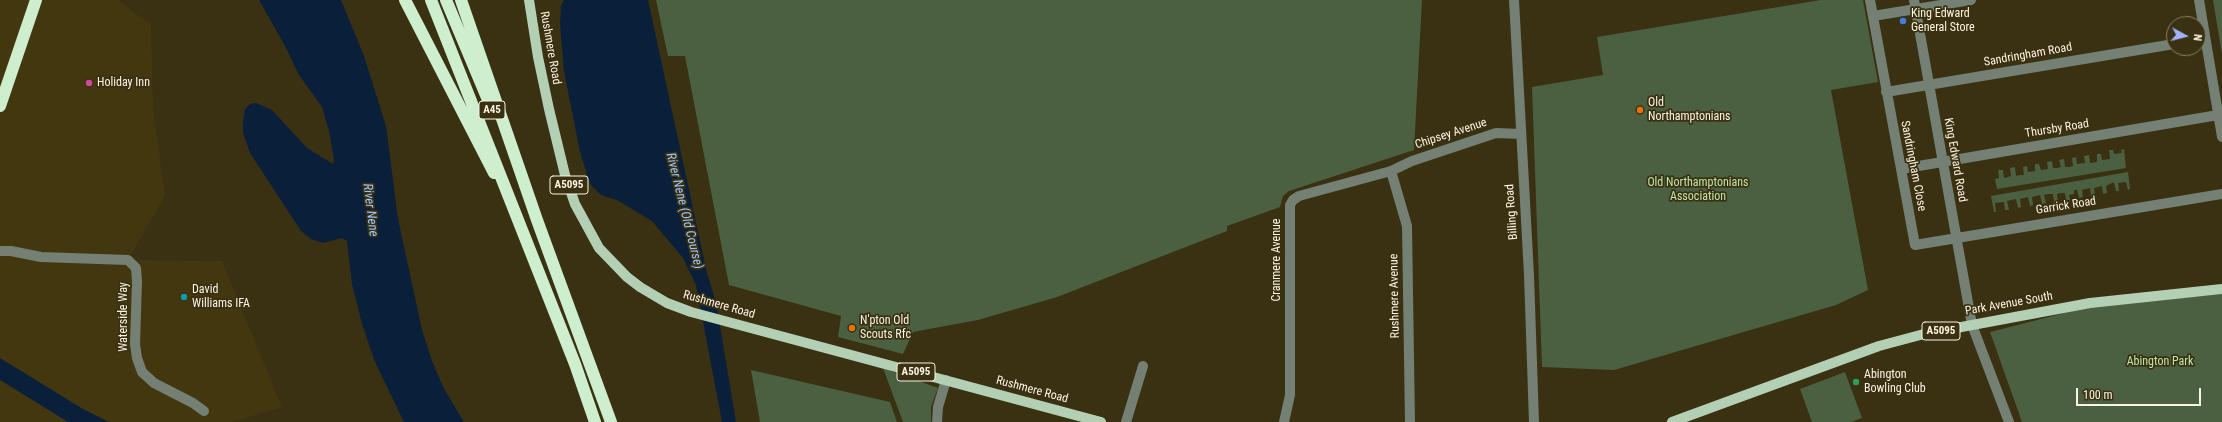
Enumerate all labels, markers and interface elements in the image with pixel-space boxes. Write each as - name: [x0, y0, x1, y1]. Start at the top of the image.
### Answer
- place label: King Edward General Store: [1911, 7, 1975, 35]
- street label: Rushmere Road: [536, 10, 564, 86]
- marker: King Edward General Store: [1898, 16, 1908, 26]
- north arrow: [2166, 16, 2206, 56]
- text: N: [2191, 33, 2204, 42]
- street label: Sandringham Road: [1983, 40, 2073, 70]
- place label: Holiday Inn: [97, 76, 150, 90]
- marker: Holiday Inn: [84, 78, 94, 88]
- place label: Old Northamptonians: [1648, 96, 1731, 124]
- road number: A45: [479, 101, 505, 119]
- marker: Old Northamptonians: [1635, 105, 1645, 115]
- street label: Chipsey Avenue: [1413, 116, 1489, 152]
- street label: King Edward Road: [1940, 117, 1970, 203]
- street label: Thursby Road: [2024, 117, 2090, 141]
- street label: Sandringham Close: [1897, 120, 1929, 212]
- water label: River Nene (Old Course): [662, 151, 706, 271]
- road number: A5095: [550, 176, 588, 194]
- park label: Old Northamptonians Association: [1647, 176, 1749, 204]
- water label: River Nene: [359, 183, 381, 237]
- street label: Billing Road: [1503, 183, 1521, 241]
- street label: Garrick Road: [2035, 194, 2097, 218]
- street label: Cranmere Avenue: [1270, 219, 1284, 301]
- street label: Rushmere Avenue: [1387, 254, 1403, 338]
- street label: Waterside Way: [117, 282, 131, 352]
- place label: David Williams IFA: [192, 283, 250, 311]
- street label: Rushmere Road: [681, 288, 757, 322]
- street label: Park Avenue South: [1964, 289, 2054, 319]
- marker: David Williams IFA: [179, 292, 189, 302]
- place label: N'pton Old Scouts Rfc: [860, 314, 911, 342]
- road number: A5095: [1922, 322, 1960, 340]
- marker: N'pton Old Scouts Rfc: [847, 323, 857, 333]
- park label: Abington Park: [2127, 355, 2193, 369]
- road number: A5095: [897, 363, 935, 381]
- place label: Abington Bowling Club: [1864, 368, 1926, 396]
- street label: Rushmere Road: [994, 373, 1070, 407]
- marker: Abington Bowling Club: [1851, 377, 1861, 387]
- scale bar: [2078, 380, 2203, 406]
- text: 100 m: [2083, 388, 2113, 402]

